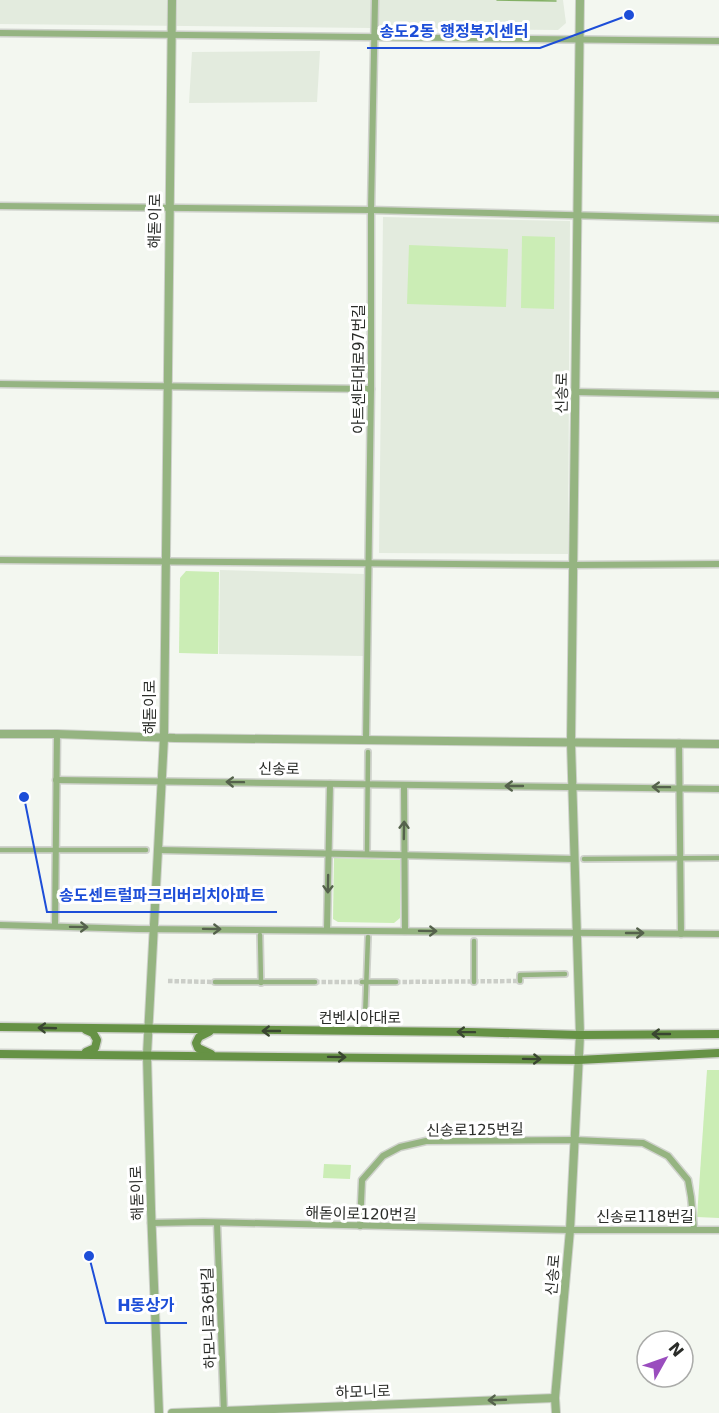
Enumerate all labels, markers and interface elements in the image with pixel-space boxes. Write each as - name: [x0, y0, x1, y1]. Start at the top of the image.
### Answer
- callout: 송도2동 행정복지센터: [367, 14, 540, 48]
- text: 송도2동 행정복지센터: [379, 22, 529, 41]
- street label: 해돋이로: [146, 193, 164, 249]
- street label: 아트센터대로97번길: [350, 304, 368, 434]
- street label: 신송로: [553, 372, 571, 414]
- street label: 해돋이로: [141, 679, 159, 735]
- street label: 신송로: [258, 760, 300, 778]
- one-way arrow: [225, 776, 245, 788]
- one-way arrow: [504, 780, 524, 792]
- one-way arrow: [651, 782, 671, 793]
- one-way arrow: [398, 821, 410, 841]
- one-way arrow: [322, 874, 334, 894]
- callout: 송도센트럴파크리버리치아파트: [47, 878, 277, 912]
- text: 송도센트럴파크리버리치아파트: [59, 886, 265, 905]
- one-way arrow: [69, 921, 89, 933]
- one-way arrow: [202, 923, 222, 935]
- one-way arrow: [418, 925, 438, 937]
- one-way arrow: [625, 927, 645, 939]
- street label: 컨벤시아대로: [319, 1009, 401, 1027]
- one-way arrow: [38, 1023, 58, 1034]
- one-way arrow: [261, 1025, 281, 1037]
- one-way arrow: [456, 1026, 476, 1038]
- one-way arrow: [651, 1029, 671, 1040]
- one-way arrow: [326, 1051, 346, 1063]
- one-way arrow: [521, 1054, 541, 1065]
- street label: 신송로125번길: [426, 1120, 524, 1140]
- street label: 해돋이로: [127, 1165, 147, 1221]
- street label: 해돋이로120번길: [305, 1204, 417, 1224]
- street label: 신송로118번길: [596, 1208, 694, 1226]
- street label: 신송로: [542, 1254, 564, 1296]
- street label: 하모니로36번길: [198, 1267, 220, 1369]
- callout: H동상가: [106, 1289, 187, 1323]
- text: H동상가: [117, 1296, 175, 1315]
- north arrow: [635, 1329, 695, 1389]
- text: N: [665, 1338, 688, 1361]
- street label: 하모니로: [335, 1382, 391, 1402]
- one-way arrow: [487, 1395, 507, 1406]

